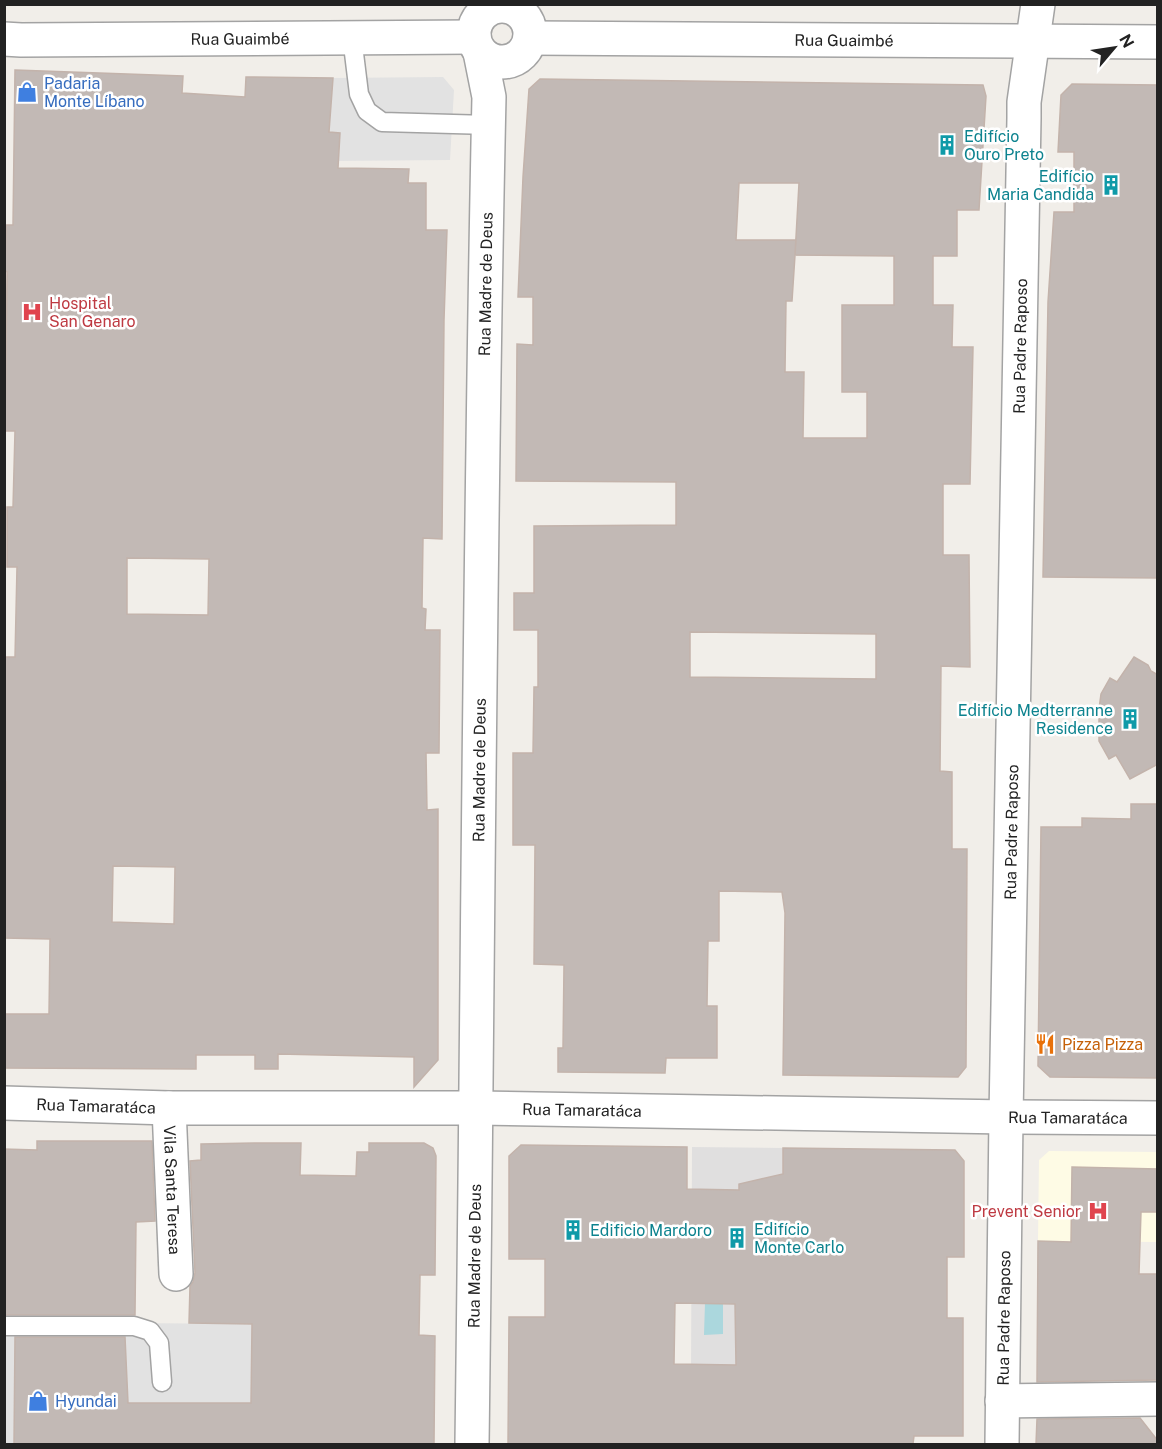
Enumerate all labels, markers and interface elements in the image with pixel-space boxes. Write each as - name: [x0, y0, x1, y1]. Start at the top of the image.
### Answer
- north arrow: [1084, 18, 1144, 78]
- street label: Rua Guaimbé: [190, 29, 290, 49]
- street label: Rua Guaimbé: [794, 31, 894, 50]
- text: N: [1115, 31, 1138, 51]
- place label: Padaria Monte Líbano: [44, 74, 145, 111]
- shop icon: Padaria Monte Líbano: [15, 80, 39, 104]
- place label: Edifício Ouro Preto: [964, 127, 1044, 164]
- building icon: Edifício Ouro Preto: [935, 133, 959, 157]
- place label: Edifício Maria Candida: [987, 167, 1094, 204]
- building icon: Edifício Maria Candida: [1099, 173, 1123, 197]
- street label: Rua Madre de Deus: [475, 212, 497, 356]
- street label: Rua Padre Raposo: [1010, 278, 1031, 414]
- place label: Hospital San Genaro: [49, 294, 136, 331]
- hospital icon: Hospital San Genaro: [20, 300, 44, 324]
- street label: Rua Madre de Deus: [469, 698, 490, 842]
- place label: Edifício Medterranne Residence: [958, 701, 1113, 738]
- building icon: Edifício Medterranne Residence: [1118, 707, 1142, 731]
- street label: Rua Padre Raposo: [1001, 764, 1022, 900]
- restaurant icon: Pizza Pizza: [1033, 1032, 1057, 1056]
- place label: Pizza Pizza: [1062, 1035, 1143, 1054]
- street label: Rua Tamaratáca: [36, 1095, 156, 1118]
- street label: Rua Tamaratáca: [522, 1100, 642, 1121]
- street label: Rua Tamaratáca: [1008, 1108, 1128, 1128]
- street label: Vila Santa Teresa: [160, 1125, 184, 1255]
- street label: Rua Madre de Deus: [464, 1184, 485, 1328]
- hospital icon: Prevent Senior: [1086, 1199, 1110, 1223]
- place label: Prevent Senior: [972, 1202, 1081, 1221]
- building icon: Edificio Mardoro: [561, 1218, 585, 1242]
- place label: Edifício Monte Carlo: [754, 1220, 844, 1257]
- place label: Edificio Mardoro: [590, 1221, 712, 1240]
- building icon: Edifício Monte Carlo: [725, 1226, 749, 1250]
- street label: Rua Padre Raposo: [994, 1250, 1014, 1386]
- shop icon: Hyundai: [26, 1389, 50, 1413]
- place label: Hyundai: [55, 1392, 117, 1411]

